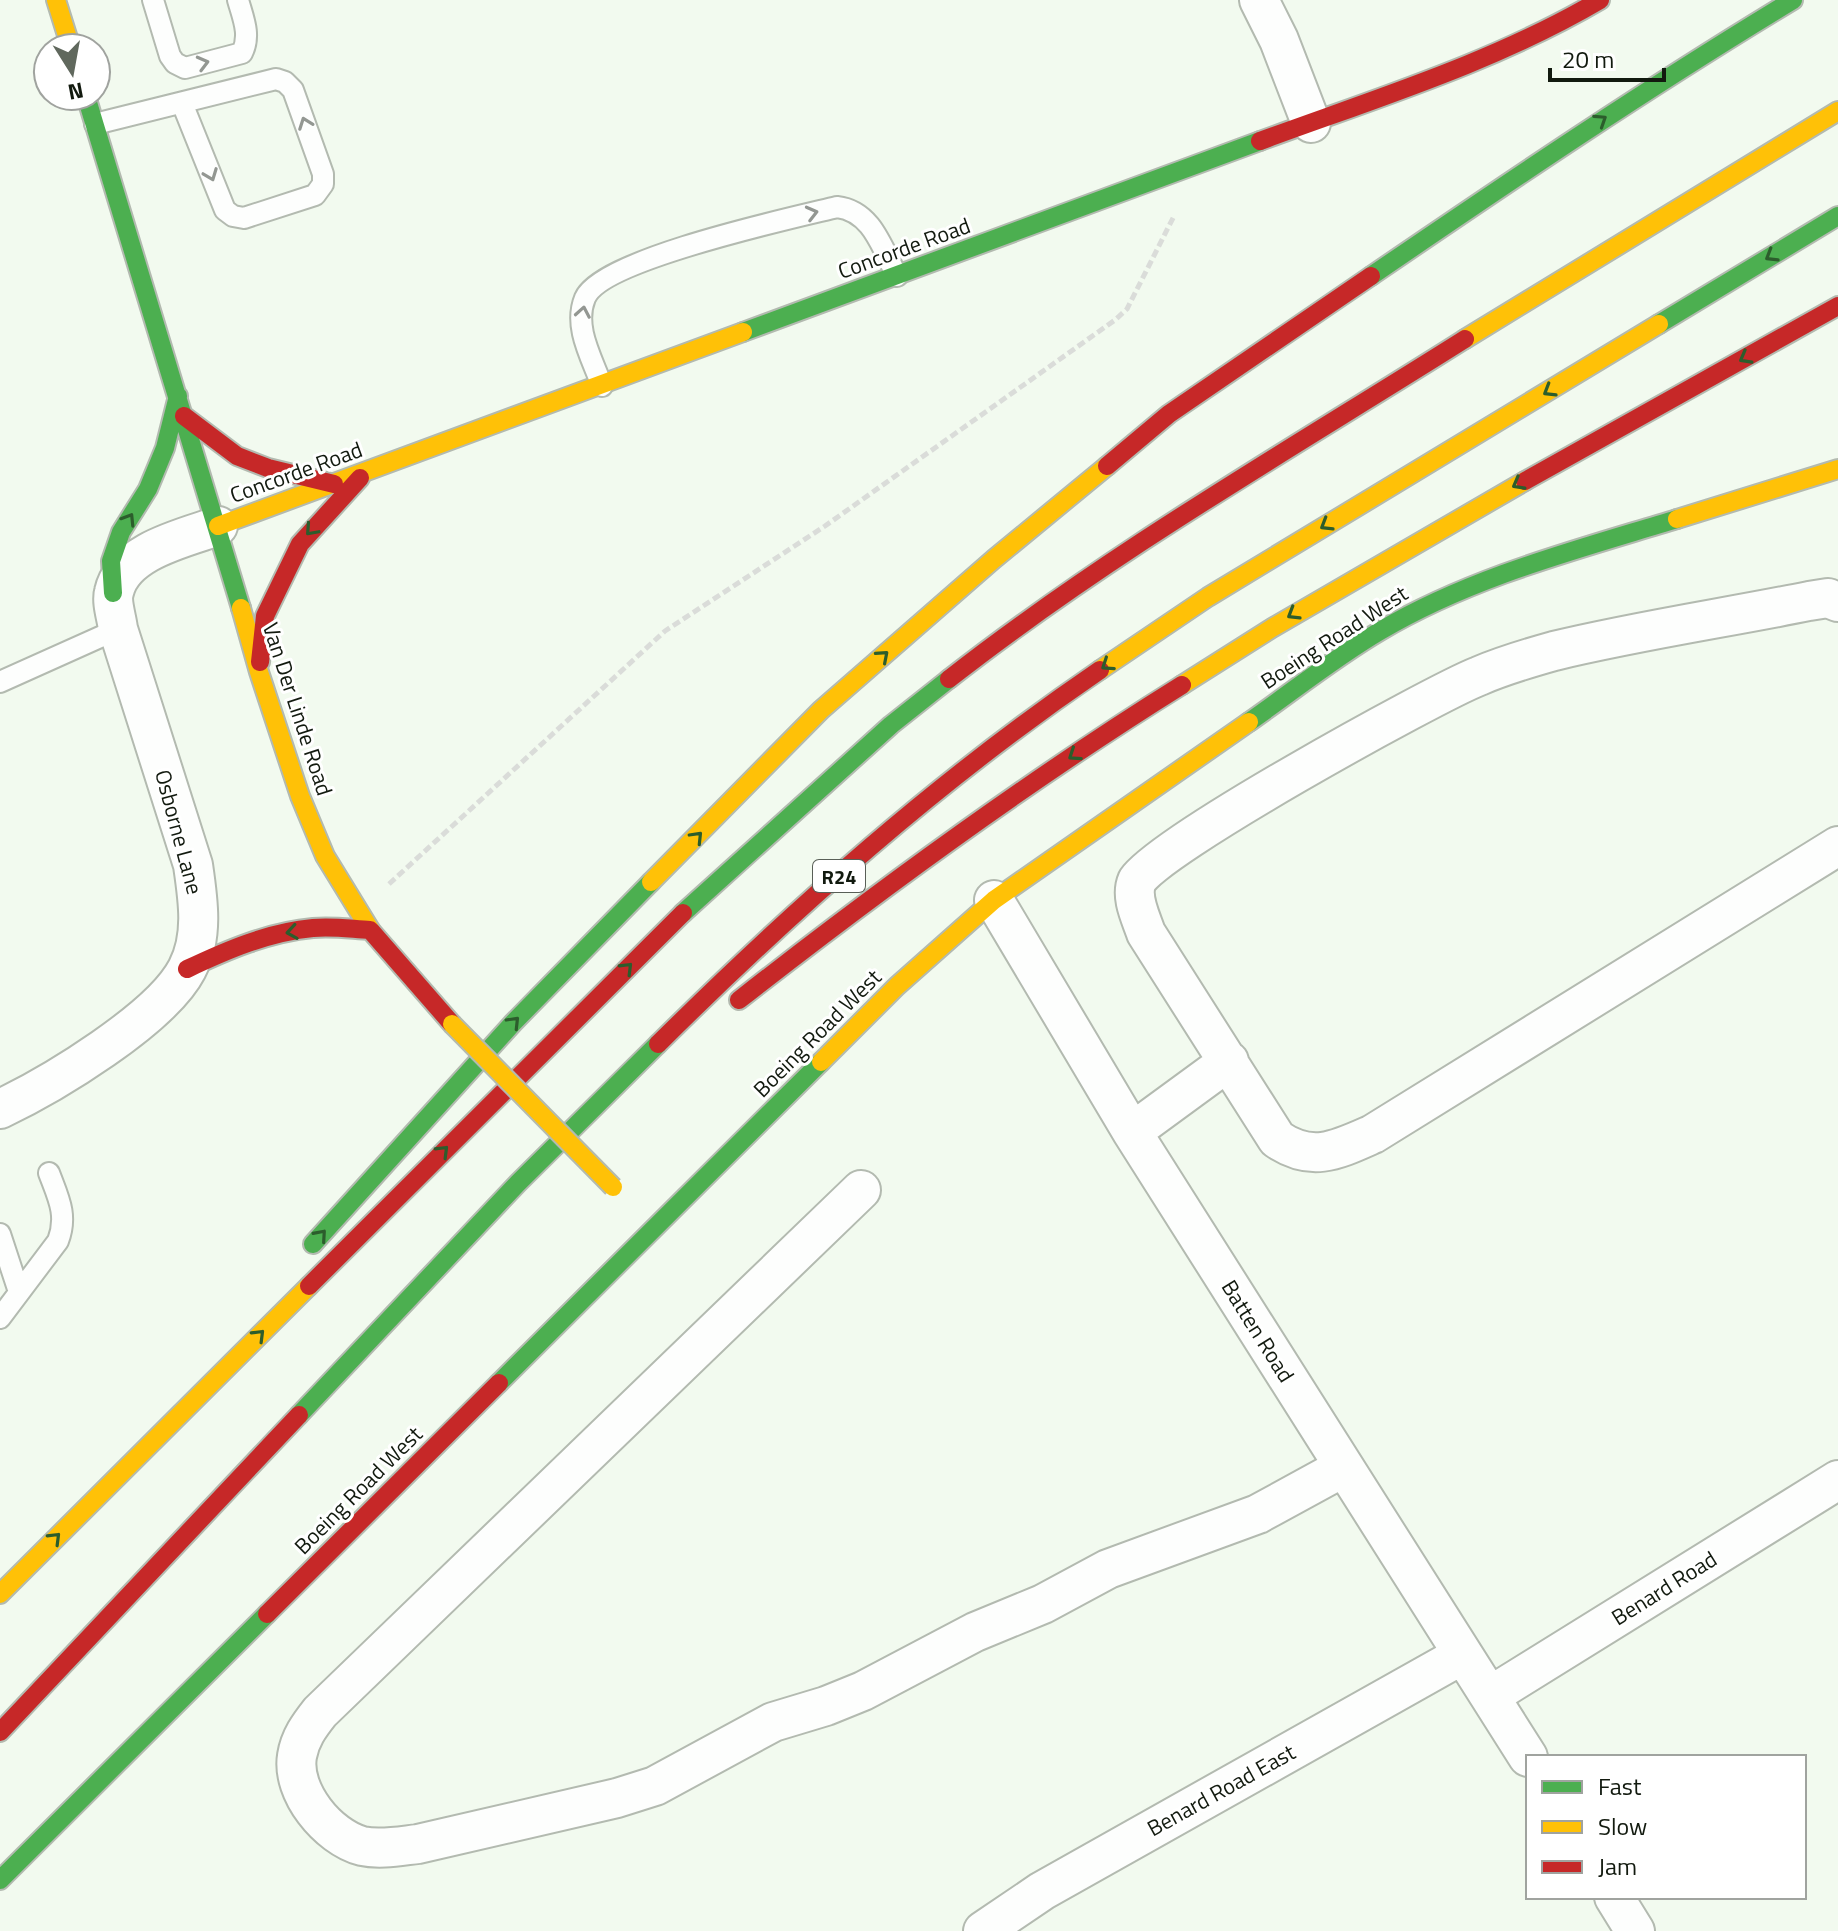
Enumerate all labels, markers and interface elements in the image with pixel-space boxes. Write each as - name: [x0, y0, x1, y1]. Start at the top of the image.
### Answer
- north arrow: [32, 32, 112, 112]
- scale bar: [1550, 32, 1664, 82]
- text: 20 m: [1562, 41, 1614, 77]
- one-way arrow: [196, 56, 209, 73]
- text: N: [65, 73, 87, 110]
- one-way arrow: [1592, 115, 1607, 130]
- one-way arrow: [298, 117, 314, 131]
- one-way arrow: [201, 167, 218, 181]
- one-way arrow: [804, 206, 818, 223]
- street label: Concorde Road: [833, 208, 975, 288]
- one-way arrow: [1765, 246, 1780, 262]
- one-way arrow: [573, 305, 590, 318]
- one-way arrow: [1740, 348, 1754, 364]
- one-way arrow: [1543, 381, 1558, 396]
- street label: Concorde Road: [225, 432, 367, 512]
- one-way arrow: [1512, 474, 1527, 490]
- one-way arrow: [120, 513, 135, 528]
- one-way arrow: [1320, 516, 1335, 531]
- one-way arrow: [307, 521, 321, 536]
- street label: Boeing Road West: [1254, 576, 1415, 697]
- one-way arrow: [1287, 604, 1302, 620]
- street label: Van Der Linde Road: [254, 618, 342, 800]
- one-way arrow: [874, 651, 889, 666]
- one-way arrow: [1102, 656, 1116, 671]
- one-way arrow: [1069, 745, 1083, 760]
- street label: Osborne Lane: [146, 766, 212, 898]
- one-way arrow: [688, 832, 702, 846]
- road number: R24: [813, 860, 865, 892]
- one-way arrow: [285, 922, 299, 939]
- street label: Boeing Road West: [745, 961, 889, 1105]
- one-way arrow: [618, 963, 632, 977]
- one-way arrow: [505, 1017, 520, 1031]
- one-way arrow: [434, 1146, 448, 1161]
- one-way arrow: [311, 1230, 325, 1244]
- street label: Batten Road: [1213, 1273, 1303, 1389]
- one-way arrow: [250, 1330, 264, 1344]
- street label: Boeing Road West: [286, 1418, 430, 1562]
- one-way arrow: [46, 1533, 60, 1548]
- street label: Benard Road: [1605, 1542, 1723, 1634]
- street label: Benard Road East: [1141, 1735, 1302, 1845]
- legend: [1526, 1755, 1806, 1899]
- text: Fast: [1598, 1768, 1642, 1804]
- text: Slow: [1598, 1808, 1647, 1844]
- text: Jam: [1598, 1848, 1637, 1884]

